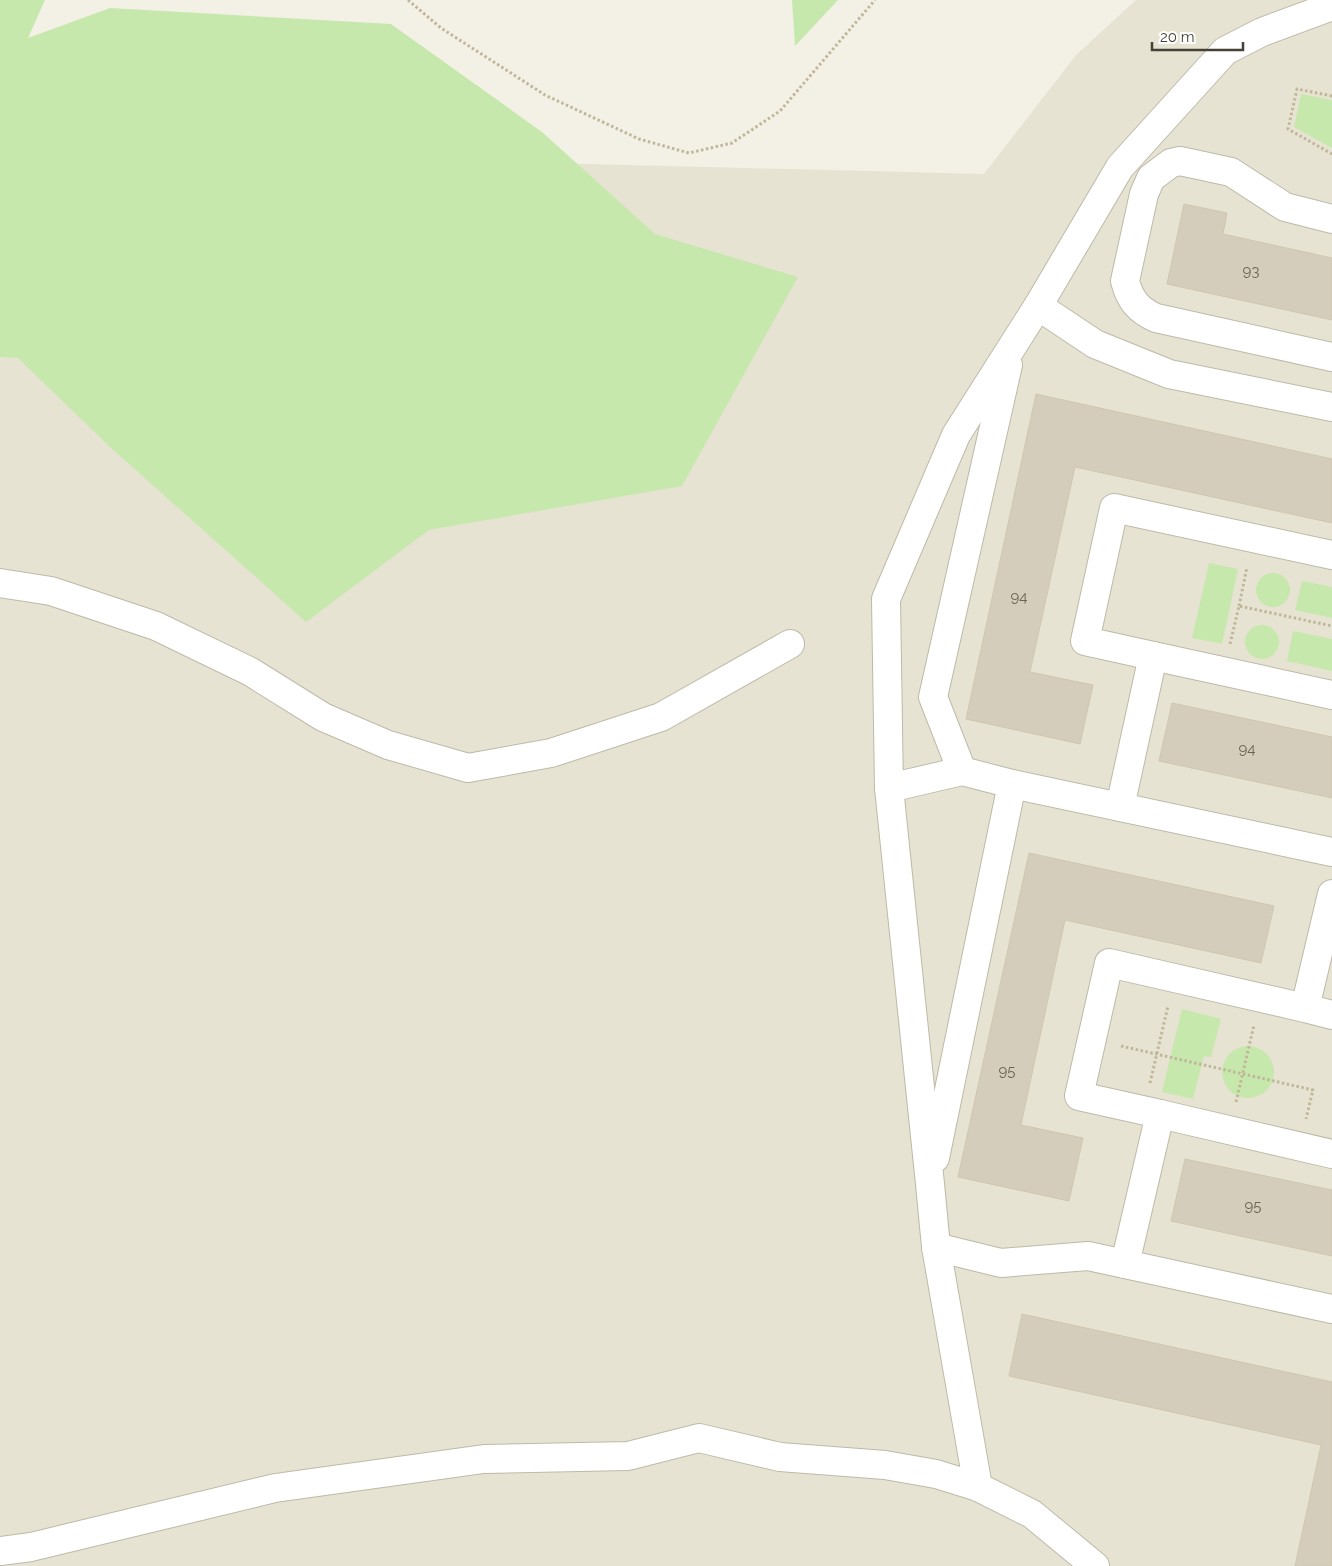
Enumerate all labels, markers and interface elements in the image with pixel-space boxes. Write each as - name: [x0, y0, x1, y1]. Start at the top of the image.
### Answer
- scale bar: [1152, 20, 1243, 52]
- text: 20 m: [1160, 28, 1195, 46]
- house number: 93: [1243, 262, 1259, 280]
- house number: 94: [1011, 588, 1027, 606]
- house number: 94: [1239, 740, 1255, 758]
- house number: 95: [999, 1062, 1015, 1080]
- house number: 95: [1245, 1197, 1261, 1215]

